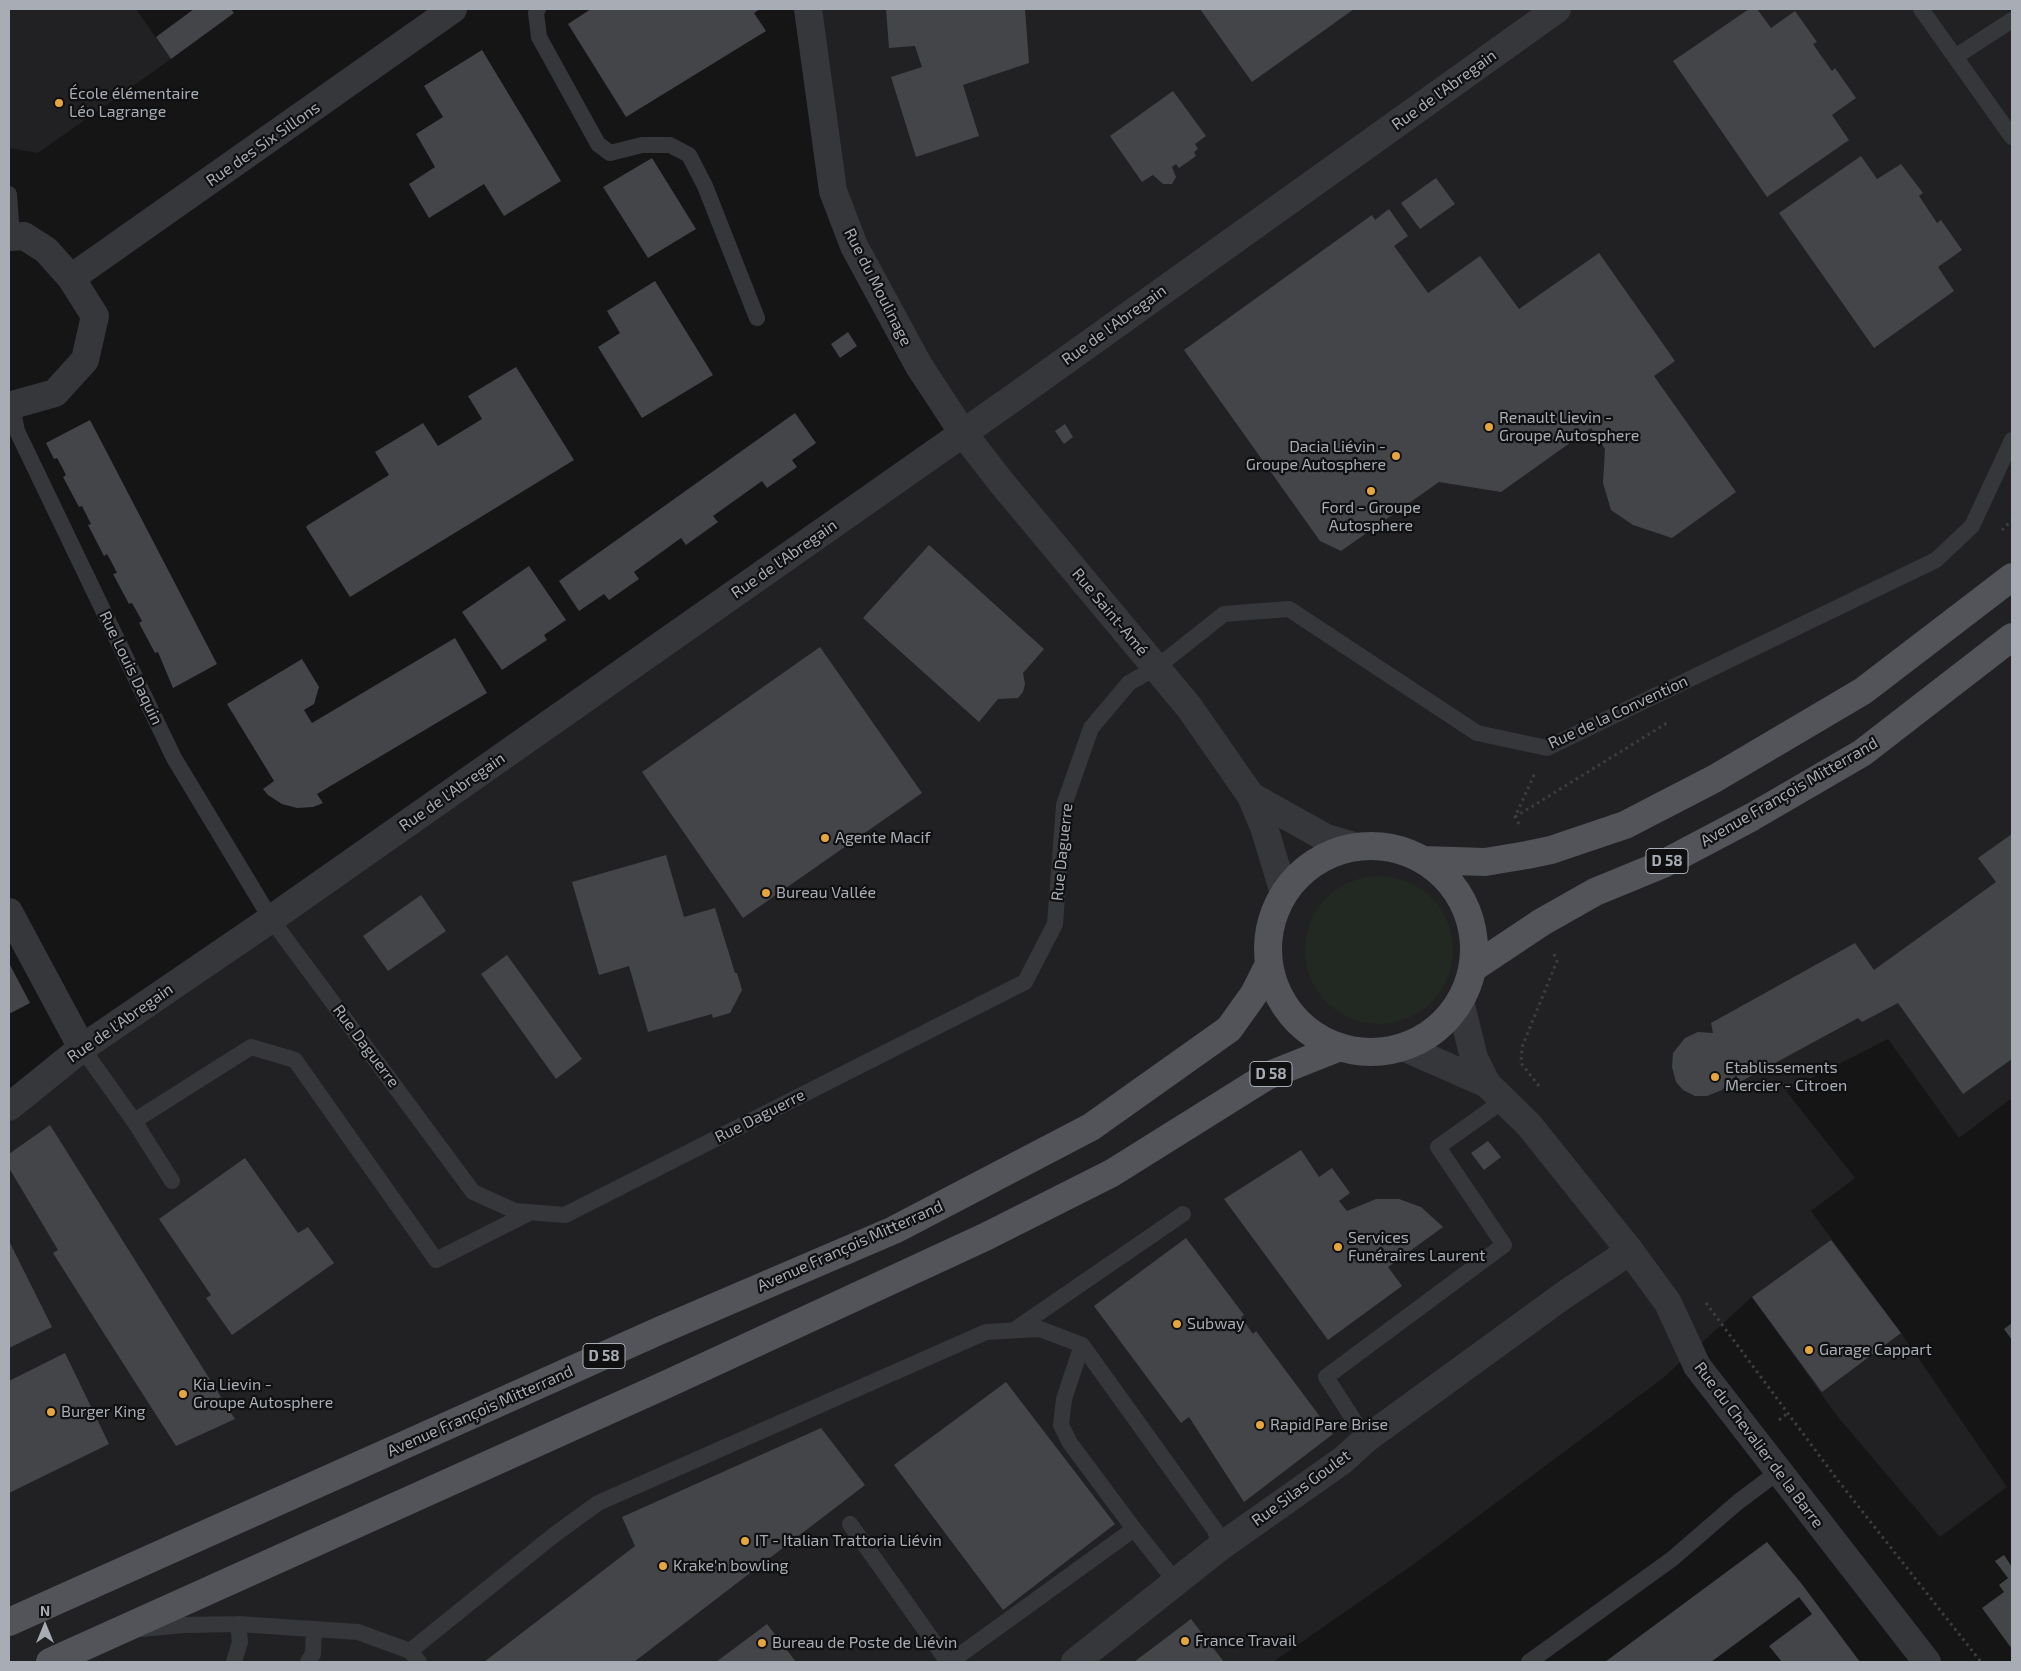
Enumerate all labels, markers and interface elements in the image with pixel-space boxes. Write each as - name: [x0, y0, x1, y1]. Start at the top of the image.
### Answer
- street label: Rue de l'Abregain: [1388, 46, 1500, 134]
- place label: École élémentaire Léo Lagrange: [69, 84, 199, 122]
- marker: École élémentaire Léo Lagrange: [53, 97, 65, 109]
- street label: Rue des Six Sillons: [202, 98, 324, 190]
- street label: Rue du Moulinage: [840, 225, 916, 349]
- street label: Rue de l'Abregain: [1058, 281, 1170, 369]
- place label: Renault Lievin - Groupe Autosphere: [1499, 408, 1639, 446]
- marker: Renault Lievin - Groupe Autosphere: [1483, 421, 1495, 433]
- place label: Dacia Liévin - Groupe Autosphere: [1246, 437, 1386, 475]
- marker: Dacia Liévin - Groupe Autosphere: [1390, 450, 1402, 462]
- marker: Ford - Groupe Autosphere: [1365, 485, 1377, 497]
- place label: Ford - Groupe Autosphere: [1321, 498, 1421, 536]
- street label: Rue de l'Abregain: [728, 515, 840, 603]
- street label: Rue Saint-Amé: [1068, 564, 1152, 660]
- street label: Rue Louis Daquin: [95, 608, 167, 728]
- street label: Rue de la Convention: [1545, 671, 1691, 753]
- street label: Avenue François Mitterrand: [1697, 733, 1881, 851]
- street label: Rue de l'Abregain: [396, 748, 508, 836]
- street label: Rue Daguerre: [1047, 802, 1077, 902]
- place label: Agente Macif: [835, 828, 931, 848]
- marker: Agente Macif: [819, 832, 831, 844]
- road number: D 58: [1646, 848, 1688, 874]
- place label: Bureau Vallée: [776, 883, 876, 903]
- marker: Bureau Vallée: [760, 887, 772, 899]
- street label: Rue de l'Abregain: [64, 979, 176, 1067]
- street label: Rue Daguerre: [329, 1001, 403, 1091]
- place label: Etablissements Mercier - Citroen: [1725, 1058, 1847, 1096]
- road number: D 58: [1250, 1062, 1292, 1086]
- marker: Etablissements Mercier - Citroen: [1709, 1071, 1721, 1083]
- street label: Rue Daguerre: [712, 1085, 808, 1147]
- street label: Avenue François Mitterrand: [754, 1196, 946, 1296]
- place label: Services Funéraires Laurent: [1348, 1228, 1485, 1266]
- marker: Services Funéraires Laurent: [1332, 1241, 1344, 1253]
- place label: Subway: [1187, 1314, 1245, 1334]
- marker: Subway: [1171, 1318, 1183, 1330]
- place label: Garage Cappart: [1819, 1340, 1932, 1360]
- road number: D 58: [583, 1344, 625, 1368]
- marker: Garage Cappart: [1803, 1344, 1815, 1356]
- street label: Rue du Chevalier de la Barre: [1690, 1358, 1828, 1532]
- street label: Avenue François Mitterrand: [384, 1361, 576, 1461]
- place label: Kia Lievin - Groupe Autosphere: [193, 1375, 333, 1413]
- marker: Kia Lievin - Groupe Autosphere: [177, 1388, 189, 1400]
- place label: Burger King: [61, 1402, 145, 1422]
- marker: Burger King: [45, 1406, 57, 1418]
- place label: Rapid Pare Brise: [1270, 1415, 1388, 1435]
- marker: Rapid Pare Brise: [1254, 1419, 1266, 1431]
- street label: Rue Silas Goulet: [1248, 1446, 1354, 1530]
- place label: IT - Italian Trattoria Liévin: [755, 1531, 942, 1551]
- marker: IT - Italian Trattoria Liévin: [739, 1535, 751, 1547]
- place label: Krake'n bowling: [673, 1556, 789, 1576]
- marker: Krake'n bowling: [657, 1560, 669, 1572]
- north arrow: [20, 1601, 70, 1651]
- text: N: [40, 1602, 50, 1619]
- place label: France Travail: [1195, 1631, 1297, 1651]
- place label: Bureau de Poste de Liévin: [772, 1633, 957, 1653]
- marker: France Travail: [1179, 1635, 1191, 1647]
- marker: Bureau de Poste de Liévin: [756, 1637, 768, 1649]

